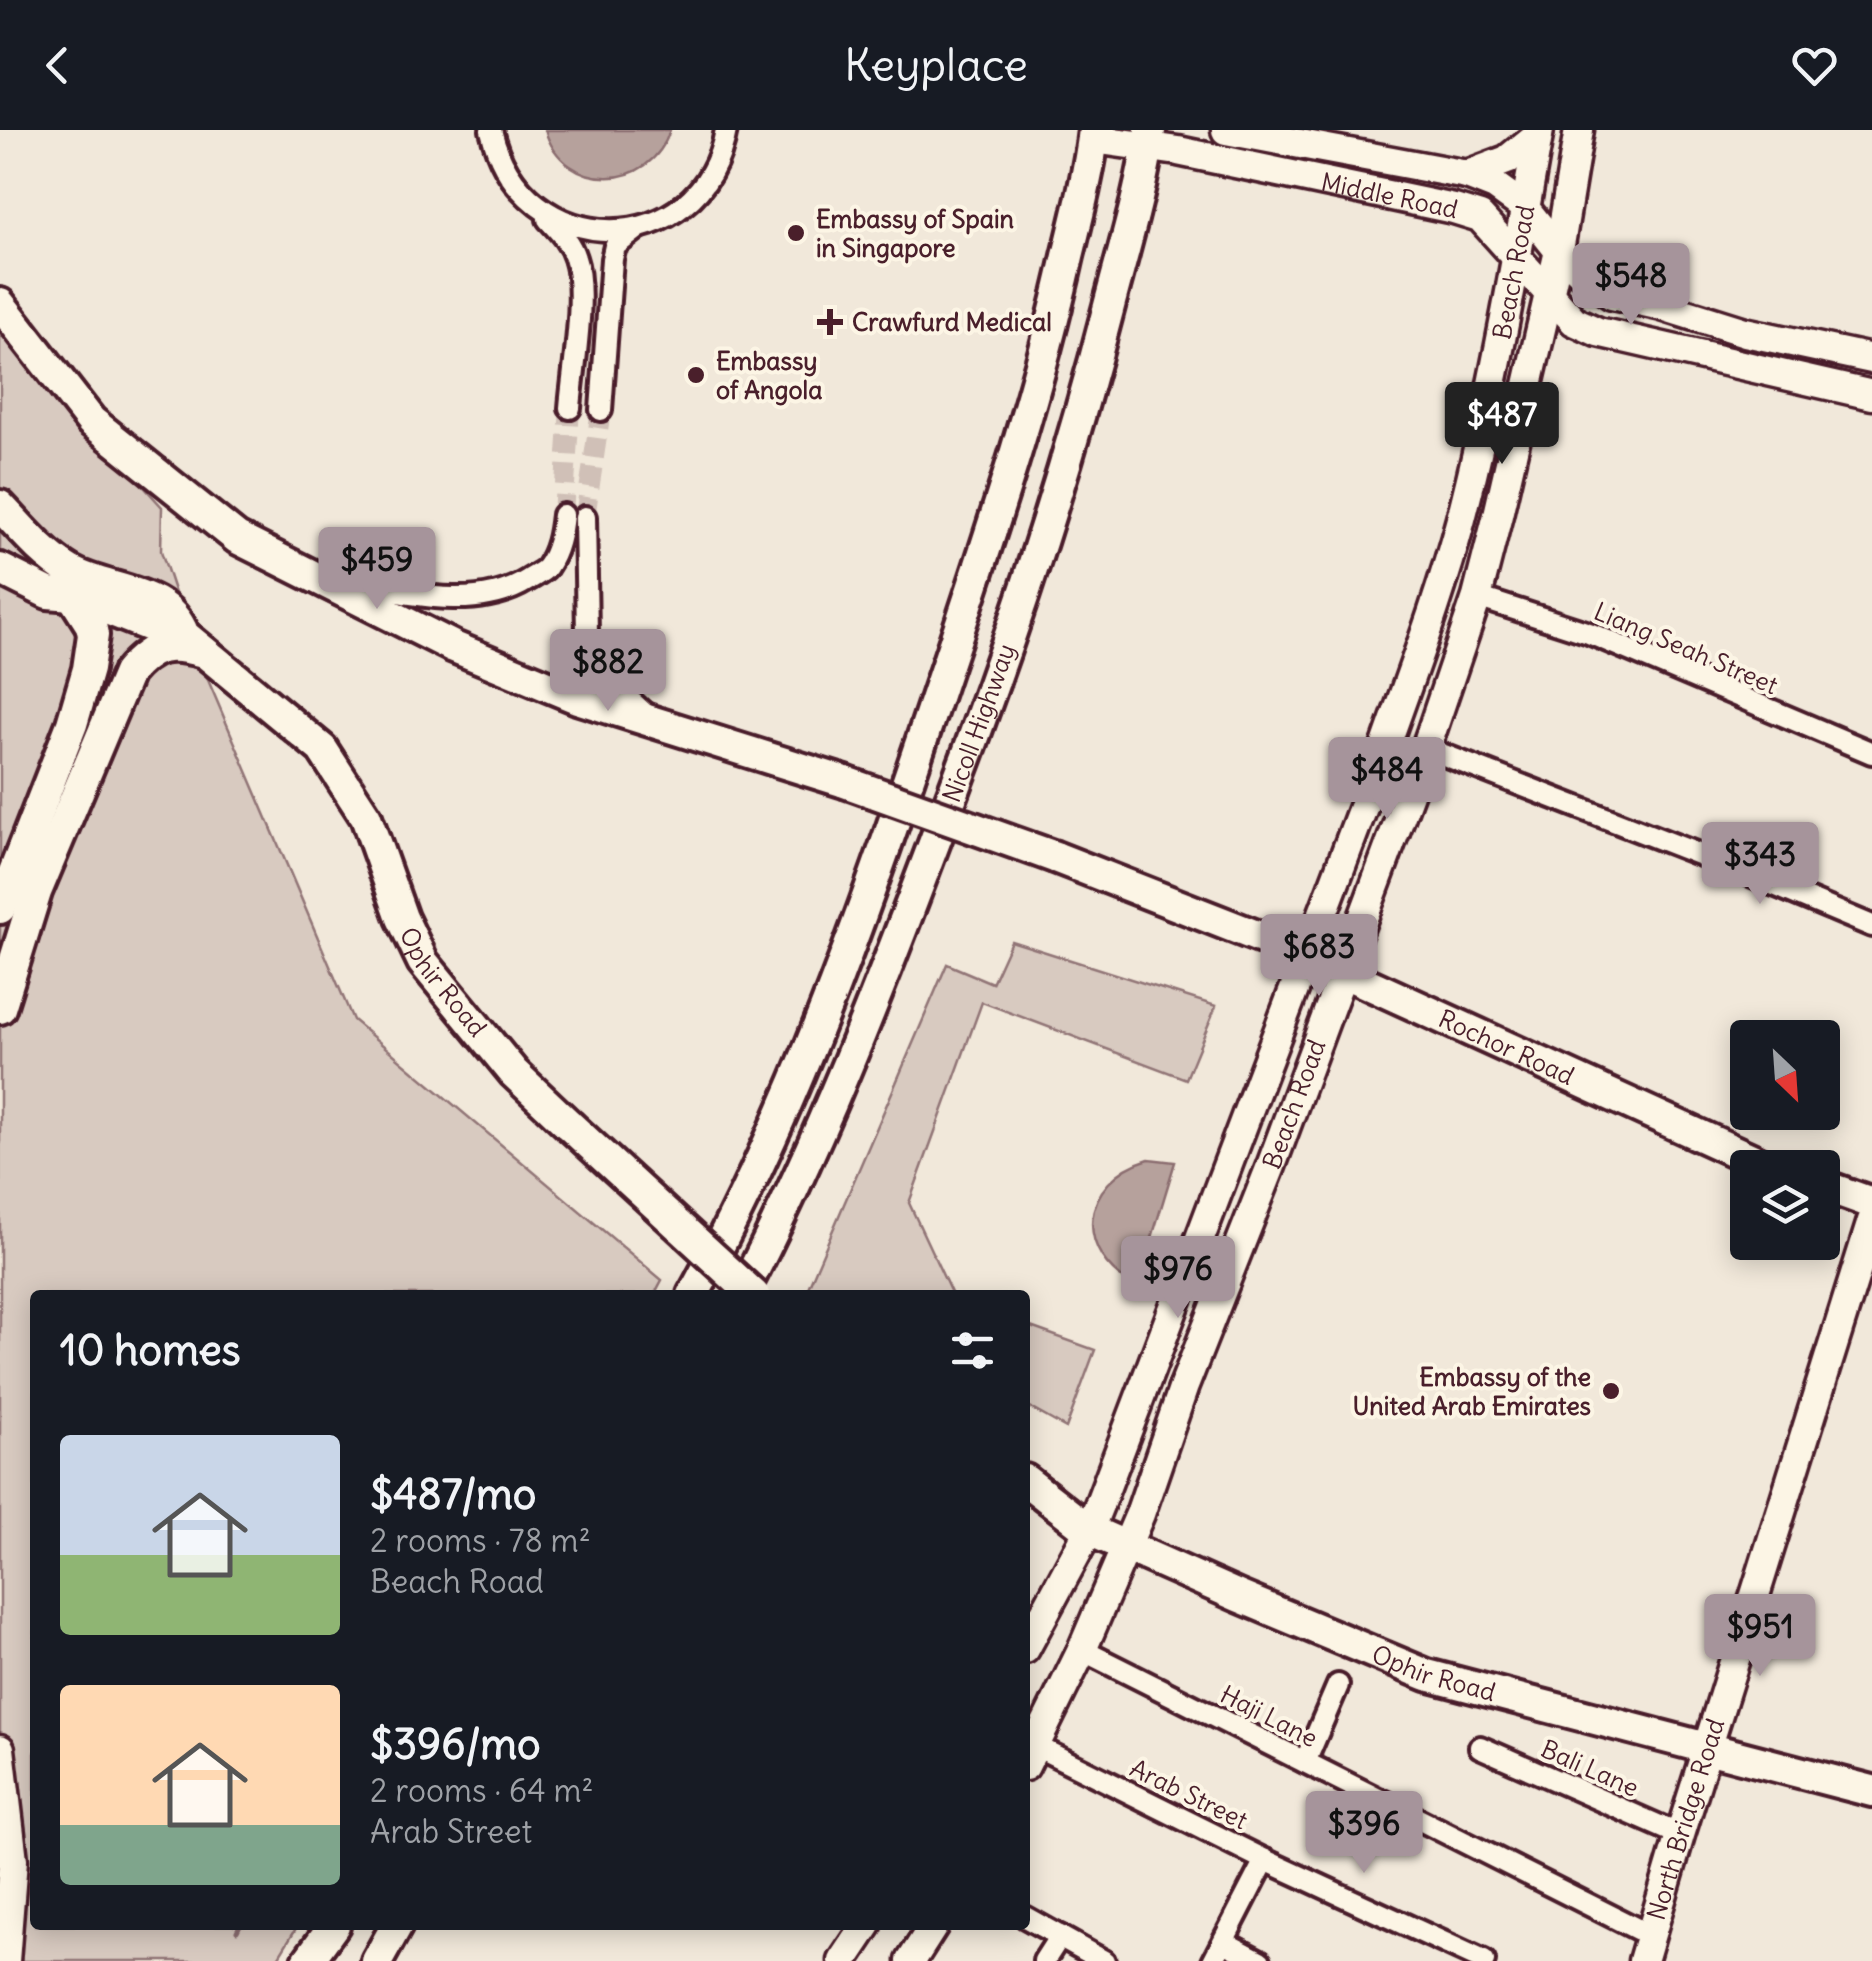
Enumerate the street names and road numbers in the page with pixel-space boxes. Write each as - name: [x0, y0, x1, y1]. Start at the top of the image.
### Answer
- street label: Middle Road: [1318, 166, 1461, 225]
- street label: Beach Road: [1485, 203, 1541, 342]
- street label: Liang Seah Street: [1589, 595, 1783, 701]
- street label: Nicoll Highway: [935, 639, 1022, 807]
- street label: Ophir Road: [393, 922, 494, 1043]
- street label: Rochor Road: [1433, 1002, 1579, 1092]
- street label: Beach Road: [1255, 1035, 1333, 1173]
- street label: Ophir Road: [1367, 1638, 1499, 1708]
- street label: Haji Lane: [1215, 1678, 1323, 1754]
- street label: North Bridge Road: [1640, 1715, 1731, 1924]
- street label: Bali Lane: [1536, 1732, 1644, 1804]
- street label: Arab Street: [1125, 1752, 1253, 1836]

